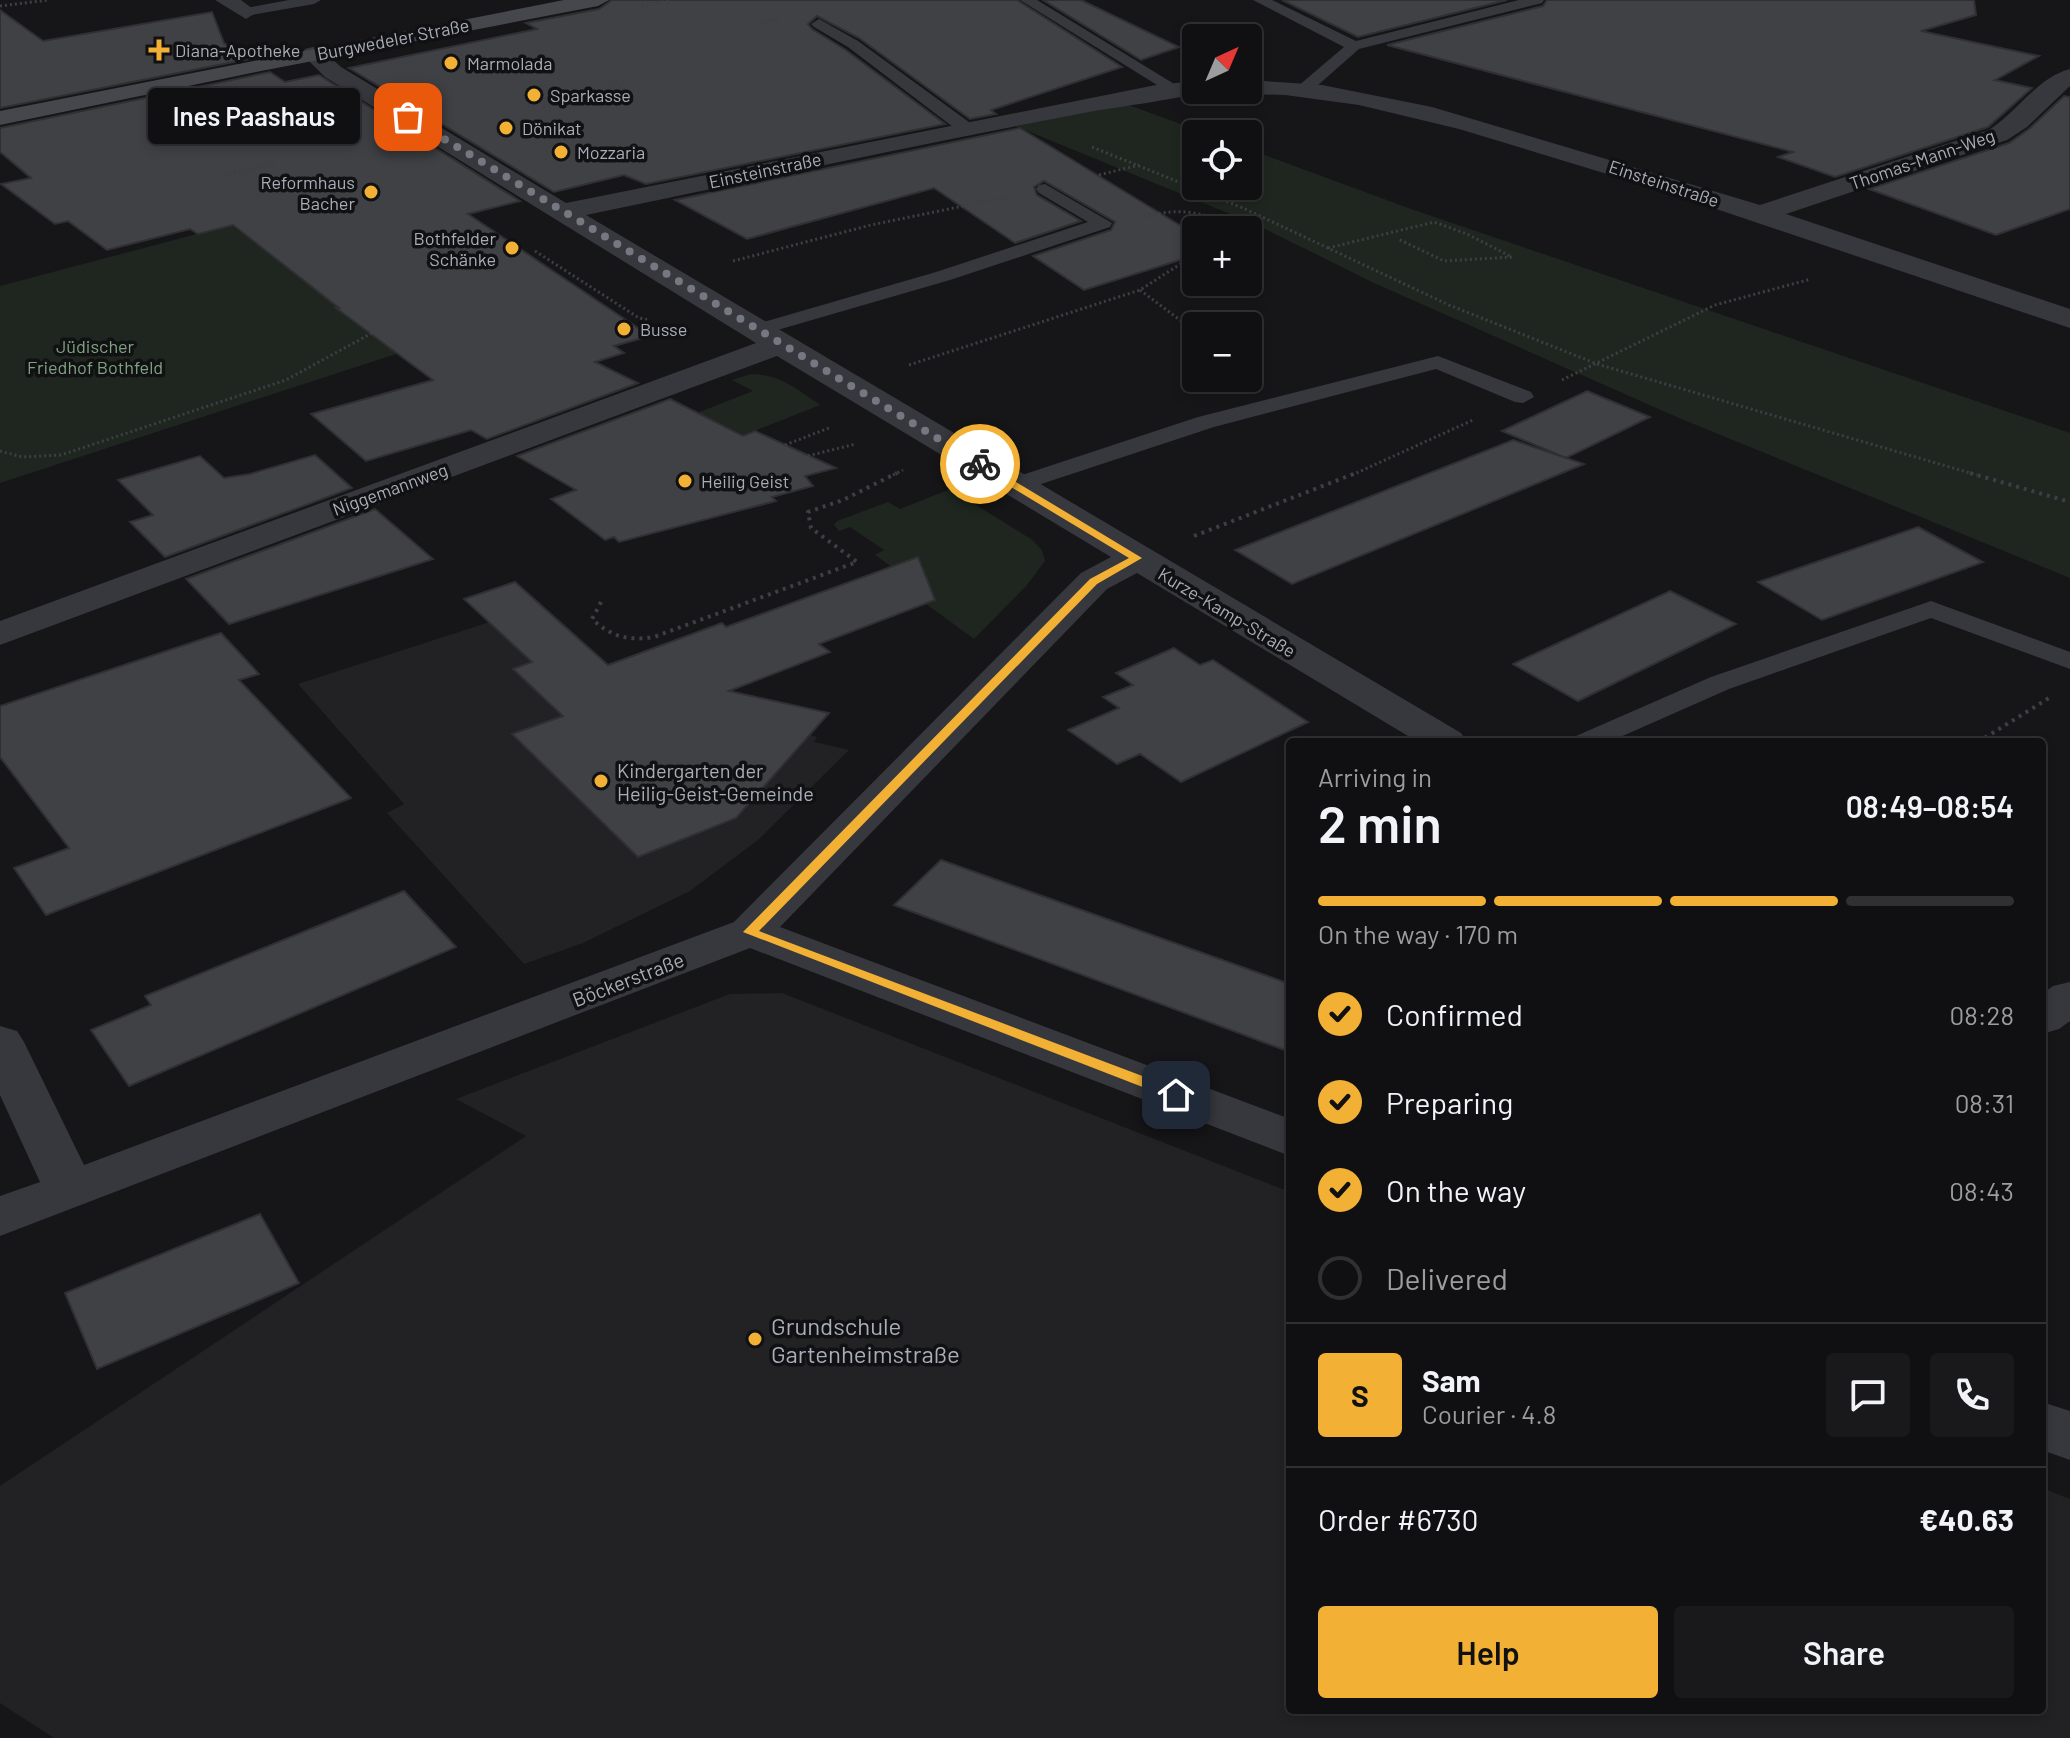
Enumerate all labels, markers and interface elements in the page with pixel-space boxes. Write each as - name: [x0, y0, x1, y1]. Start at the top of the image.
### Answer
- street label: Burgwedeler Straße: [315, 13, 471, 65]
- north arrow: [1182, 24, 1262, 104]
- map controls: [1182, 24, 1262, 392]
- place label: Diana-Apotheke: [175, 39, 300, 61]
- marker: Diana-Apotheke: [150, 41, 168, 59]
- place label: Marmolada: [467, 52, 553, 74]
- marker: Marmolada: [442, 54, 460, 72]
- pin: [374, 83, 442, 151]
- place label: Sparkasse: [550, 84, 631, 106]
- marker: Sparkasse: [525, 86, 543, 104]
- callout: Ines Paashaus: [148, 89, 360, 145]
- icon: bag: [386, 95, 430, 139]
- text: Ines Paashaus: [173, 100, 335, 131]
- place label: Dönikat: [522, 117, 582, 139]
- marker: Dönikat: [497, 119, 515, 137]
- button: locate: [1182, 120, 1262, 200]
- street label: Thomas-Mann-Weg: [1847, 124, 1997, 194]
- place label: Mozzaria: [577, 141, 645, 163]
- marker: Mozzaria: [552, 143, 570, 161]
- street label: Einsteinstraße: [707, 147, 823, 193]
- street label: Einsteinstraße: [1606, 155, 1722, 211]
- place label: Reformhaus Bacher: [261, 171, 355, 214]
- marker: Reformhaus Bacher: [362, 183, 380, 201]
- button: +: [1182, 216, 1262, 296]
- place label: Bothfelder Schänke: [413, 227, 496, 270]
- marker: Bothfelder Schänke: [503, 239, 521, 257]
- button: −: [1182, 312, 1262, 392]
- place label: Busse: [640, 318, 687, 340]
- marker: Busse: [615, 320, 633, 338]
- park label: Jüdischer Friedhof Bothfeld: [27, 335, 163, 378]
- courier: [940, 424, 1020, 504]
- icon: bike: [958, 442, 1002, 486]
- street label: Niggemannweg: [329, 458, 451, 520]
- place label: Heilig Geist: [701, 470, 789, 492]
- marker: Heilig Geist: [676, 472, 694, 490]
- street label: Kurze-Kamp-Straße: [1154, 562, 1300, 662]
- place label: Kindergarten der Heilig-Geist-Gemeinde: [617, 758, 814, 805]
- text: Arriving in: [1318, 761, 1432, 792]
- marker: Kindergarten der Heilig-Geist-Gemeinde: [592, 772, 610, 790]
- text: 08:49–08:54: [1846, 788, 2014, 824]
- text: 2 min: [1318, 791, 1442, 853]
- text: On the way · 170 m: [1318, 918, 1518, 949]
- street label: Böckerstraße: [569, 947, 687, 1011]
- icon: check: [1318, 992, 1362, 1036]
- text: Confirmed: [1386, 996, 1523, 1032]
- text: 08:28: [1949, 999, 2014, 1030]
- pin: [1142, 1061, 1210, 1129]
- icon: home: [1154, 1073, 1198, 1117]
- icon: check: [1318, 1080, 1362, 1124]
- text: Preparing: [1386, 1084, 1513, 1120]
- text: 08:31: [1955, 1087, 2014, 1118]
- icon: check: [1318, 1168, 1362, 1212]
- text: On the way: [1386, 1172, 1526, 1208]
- text: 08:43: [1949, 1175, 2014, 1206]
- text: Delivered: [1386, 1260, 1508, 1296]
- place label: Grundschule Gartenheimstraße: [771, 1311, 960, 1368]
- marker: Grundschule Gartenheimstraße: [746, 1330, 764, 1348]
- button: chat: [1826, 1353, 1910, 1437]
- button: phone: [1930, 1353, 2014, 1437]
- text: Sam: [1422, 1362, 1481, 1398]
- text: S: [1351, 1377, 1369, 1413]
- text: Courier · 4.8: [1422, 1398, 1556, 1429]
- text: Order #6730: [1318, 1501, 1479, 1537]
- text: €40.63: [1919, 1501, 2014, 1537]
- button: Help: [1318, 1606, 1658, 1698]
- button: Share: [1674, 1606, 2014, 1698]

